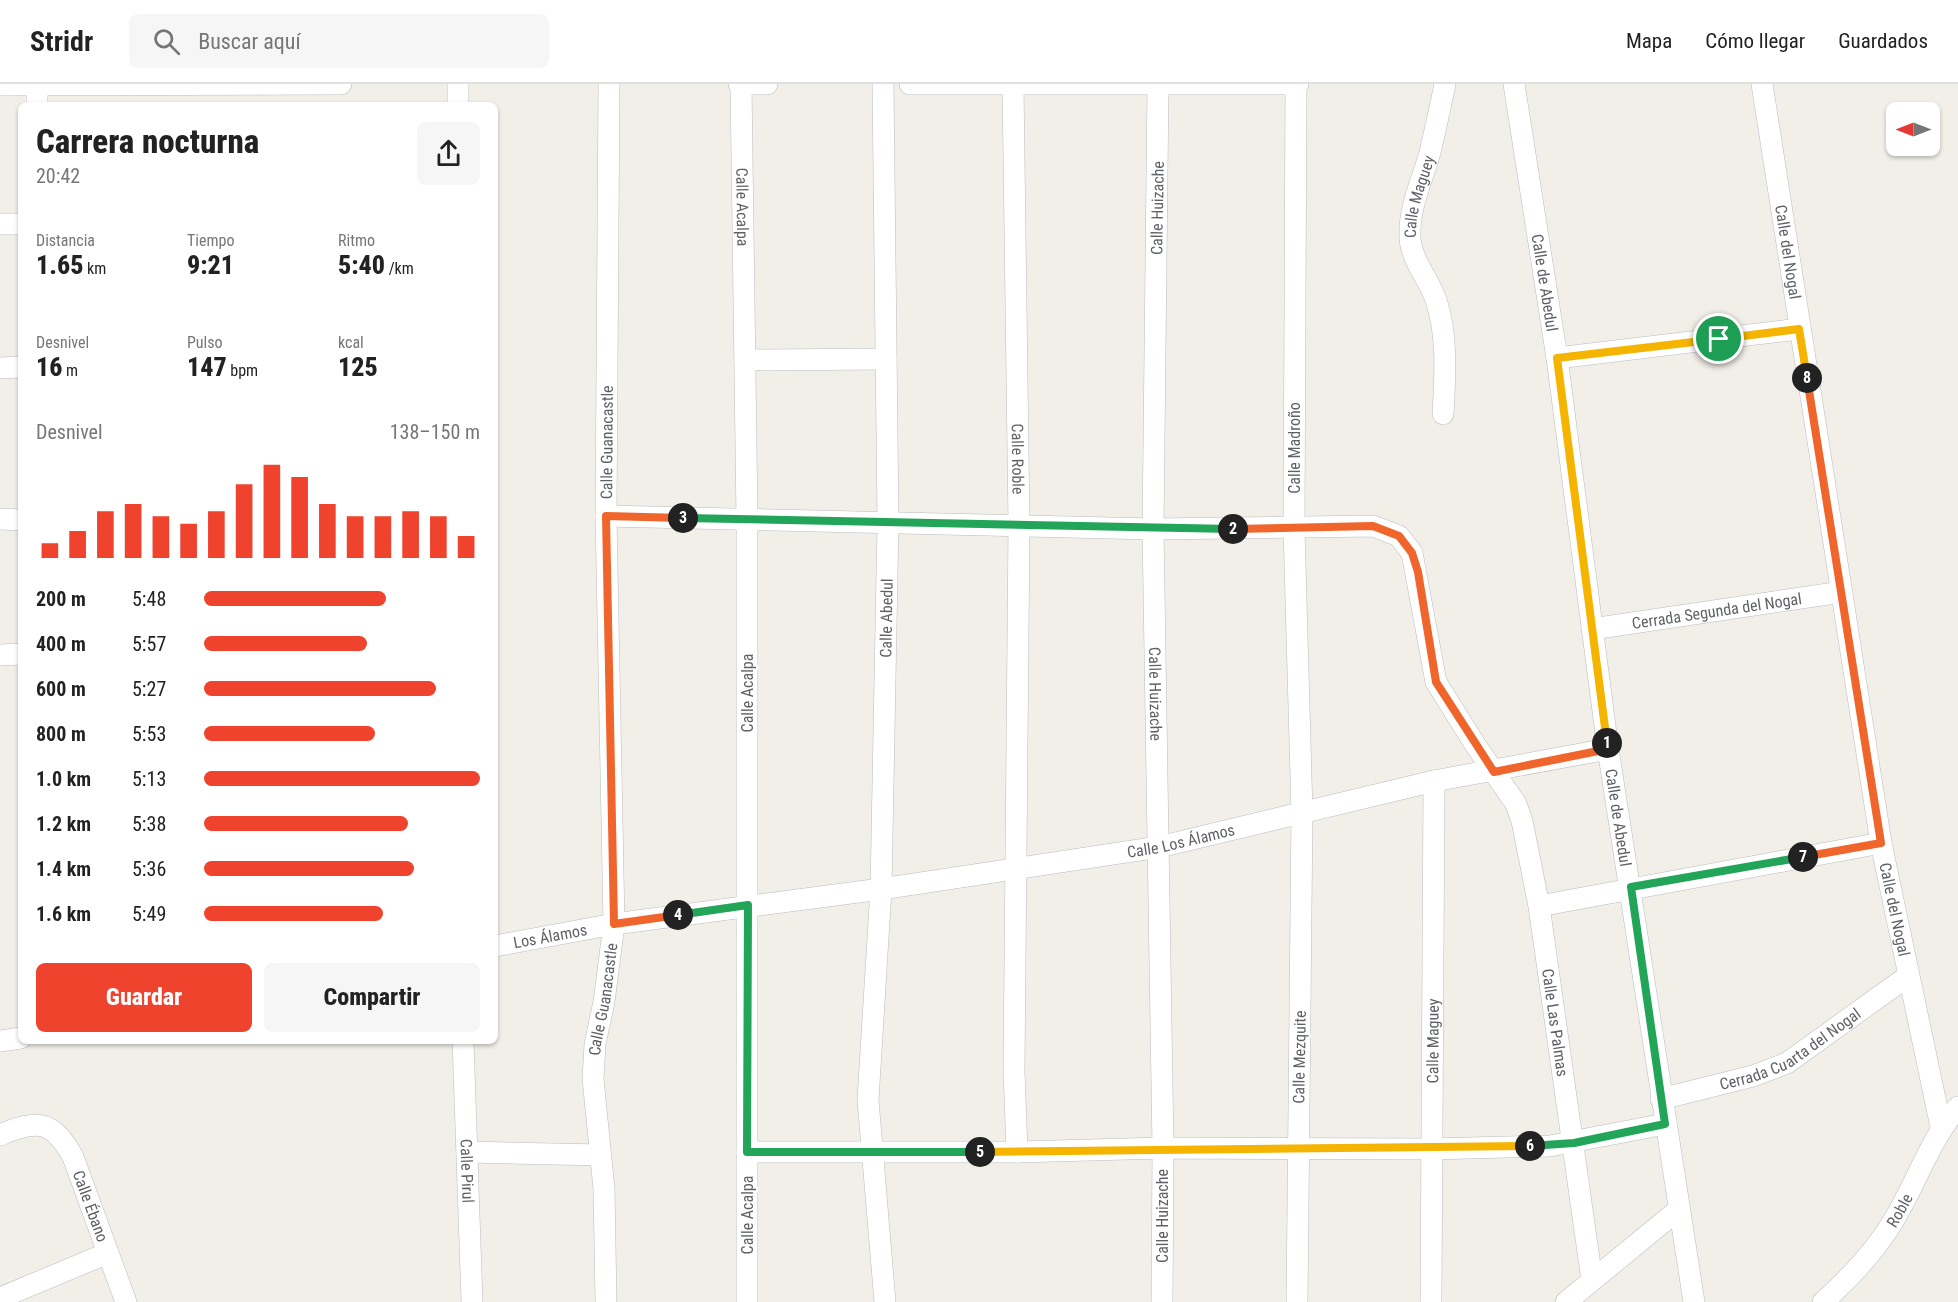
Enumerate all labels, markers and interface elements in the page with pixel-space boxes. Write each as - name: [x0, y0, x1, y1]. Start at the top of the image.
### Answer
- search box: [129, 14, 549, 68]
- text: Stridr: [30, 25, 93, 58]
- icon: search: [150, 25, 183, 58]
- text: Buscar aquí: [198, 29, 301, 54]
- text: Mapa: [1626, 29, 1672, 53]
- text: Cómo llegar: [1705, 29, 1805, 53]
- text: Guardados: [1838, 29, 1928, 53]
- north arrow: [1886, 102, 1940, 156]
- map controls: [1886, 102, 1940, 156]
- text: Carrera nocturna: [36, 122, 259, 161]
- button: share: [417, 122, 480, 185]
- street label: Calle Maguey: [1401, 153, 1439, 238]
- street label: Calle Huizache: [1147, 161, 1168, 255]
- text: 20:42: [36, 164, 80, 188]
- street label: Calle Acalpa: [732, 167, 752, 247]
- street label: Calle del Nogal: [1771, 204, 1805, 301]
- text: Distancia: [36, 231, 95, 250]
- text: Tiempo: [187, 231, 234, 250]
- text: Ritmo: [338, 231, 375, 250]
- street label: Calle de Abedul: [1528, 233, 1562, 333]
- text: 1.65: [36, 250, 83, 280]
- text: 9:21: [187, 250, 234, 280]
- text: 5:40: [338, 250, 385, 280]
- text: km: [83, 259, 106, 278]
- text: /km: [385, 259, 414, 278]
- pin: [1693, 313, 1744, 364]
- icon: arrive: [1702, 322, 1735, 355]
- text: Desnivel: [36, 333, 89, 352]
- text: Pulso: [187, 333, 223, 352]
- text: kcal: [338, 333, 364, 352]
- text: 16: [36, 352, 62, 382]
- text: 147: [187, 352, 227, 382]
- text: 125: [338, 352, 378, 382]
- text: m: [62, 361, 78, 380]
- text: bpm: [227, 361, 258, 380]
- pin: 8: [1792, 363, 1822, 393]
- text: 8: [1803, 368, 1811, 387]
- street label: Calle Guanacastle: [597, 385, 617, 499]
- street label: Calle Madroño: [1285, 402, 1304, 494]
- text: Desnivel: [36, 420, 103, 444]
- text: 138–150 m: [390, 420, 480, 444]
- street label: Calle Roble: [1008, 423, 1028, 495]
- pin: 3: [668, 503, 698, 533]
- text: 3: [679, 508, 687, 527]
- pin: 2: [1218, 514, 1248, 544]
- text: 2: [1229, 519, 1237, 538]
- street label: Calle Abedul: [876, 578, 897, 658]
- text: 200 m: [36, 587, 86, 611]
- text: 5:48: [132, 587, 166, 611]
- street label: Cerrada Segunda del Nogal: [1631, 589, 1803, 633]
- text: 400 m: [36, 632, 86, 656]
- text: 5:57: [132, 632, 166, 656]
- street label: Calle Huizache: [1145, 647, 1165, 741]
- street label: Calle Acalpa: [738, 654, 757, 732]
- text: 600 m: [36, 677, 86, 701]
- text: 5:27: [132, 677, 166, 701]
- text: 800 m: [36, 722, 86, 746]
- text: 5:53: [132, 722, 166, 746]
- pin: 1: [1592, 728, 1622, 758]
- text: 1: [1603, 733, 1611, 752]
- text: 1.0 km: [36, 767, 91, 791]
- text: 5:13: [132, 767, 166, 791]
- street label: Calle de Abedul: [1601, 768, 1635, 868]
- text: 1.2 km: [36, 812, 91, 836]
- text: 5:38: [132, 812, 166, 836]
- street label: Calle Los Álamos: [1126, 820, 1237, 862]
- pin: 7: [1788, 842, 1818, 872]
- text: 7: [1799, 847, 1807, 866]
- text: 1.4 km: [36, 857, 91, 881]
- text: 5:36: [132, 857, 166, 881]
- street label: Calle del Nogal: [1875, 861, 1914, 958]
- pin: 4: [663, 900, 693, 930]
- text: 1.6 km: [36, 902, 91, 926]
- text: 5:49: [132, 902, 166, 926]
- text: 4: [674, 905, 682, 924]
- street label: Los Álamos: [512, 920, 589, 952]
- street label: Calle Guanacastle: [585, 942, 621, 1056]
- button: Guardar: [36, 963, 252, 1032]
- button: Compartir: [264, 963, 480, 1032]
- street label: Calle Las Palmas: [1538, 967, 1572, 1078]
- street label: Calle Maguey: [1423, 998, 1443, 1083]
- street label: Cerrada Cuarta del Nogal: [1718, 1004, 1864, 1094]
- street label: Calle Mezquite: [1289, 1010, 1310, 1104]
- pin: 6: [1515, 1131, 1545, 1161]
- text: 6: [1526, 1136, 1534, 1155]
- pin: 5: [965, 1137, 995, 1167]
- street label: Calle Pirul: [456, 1139, 478, 1203]
- text: 5: [976, 1142, 984, 1161]
- street label: Calle Ébano: [69, 1168, 112, 1244]
- street label: Calle Huizache: [1153, 1169, 1172, 1263]
- street label: Calle Acalpa: [738, 1176, 757, 1254]
- street label: Roble: [1883, 1190, 1917, 1231]

